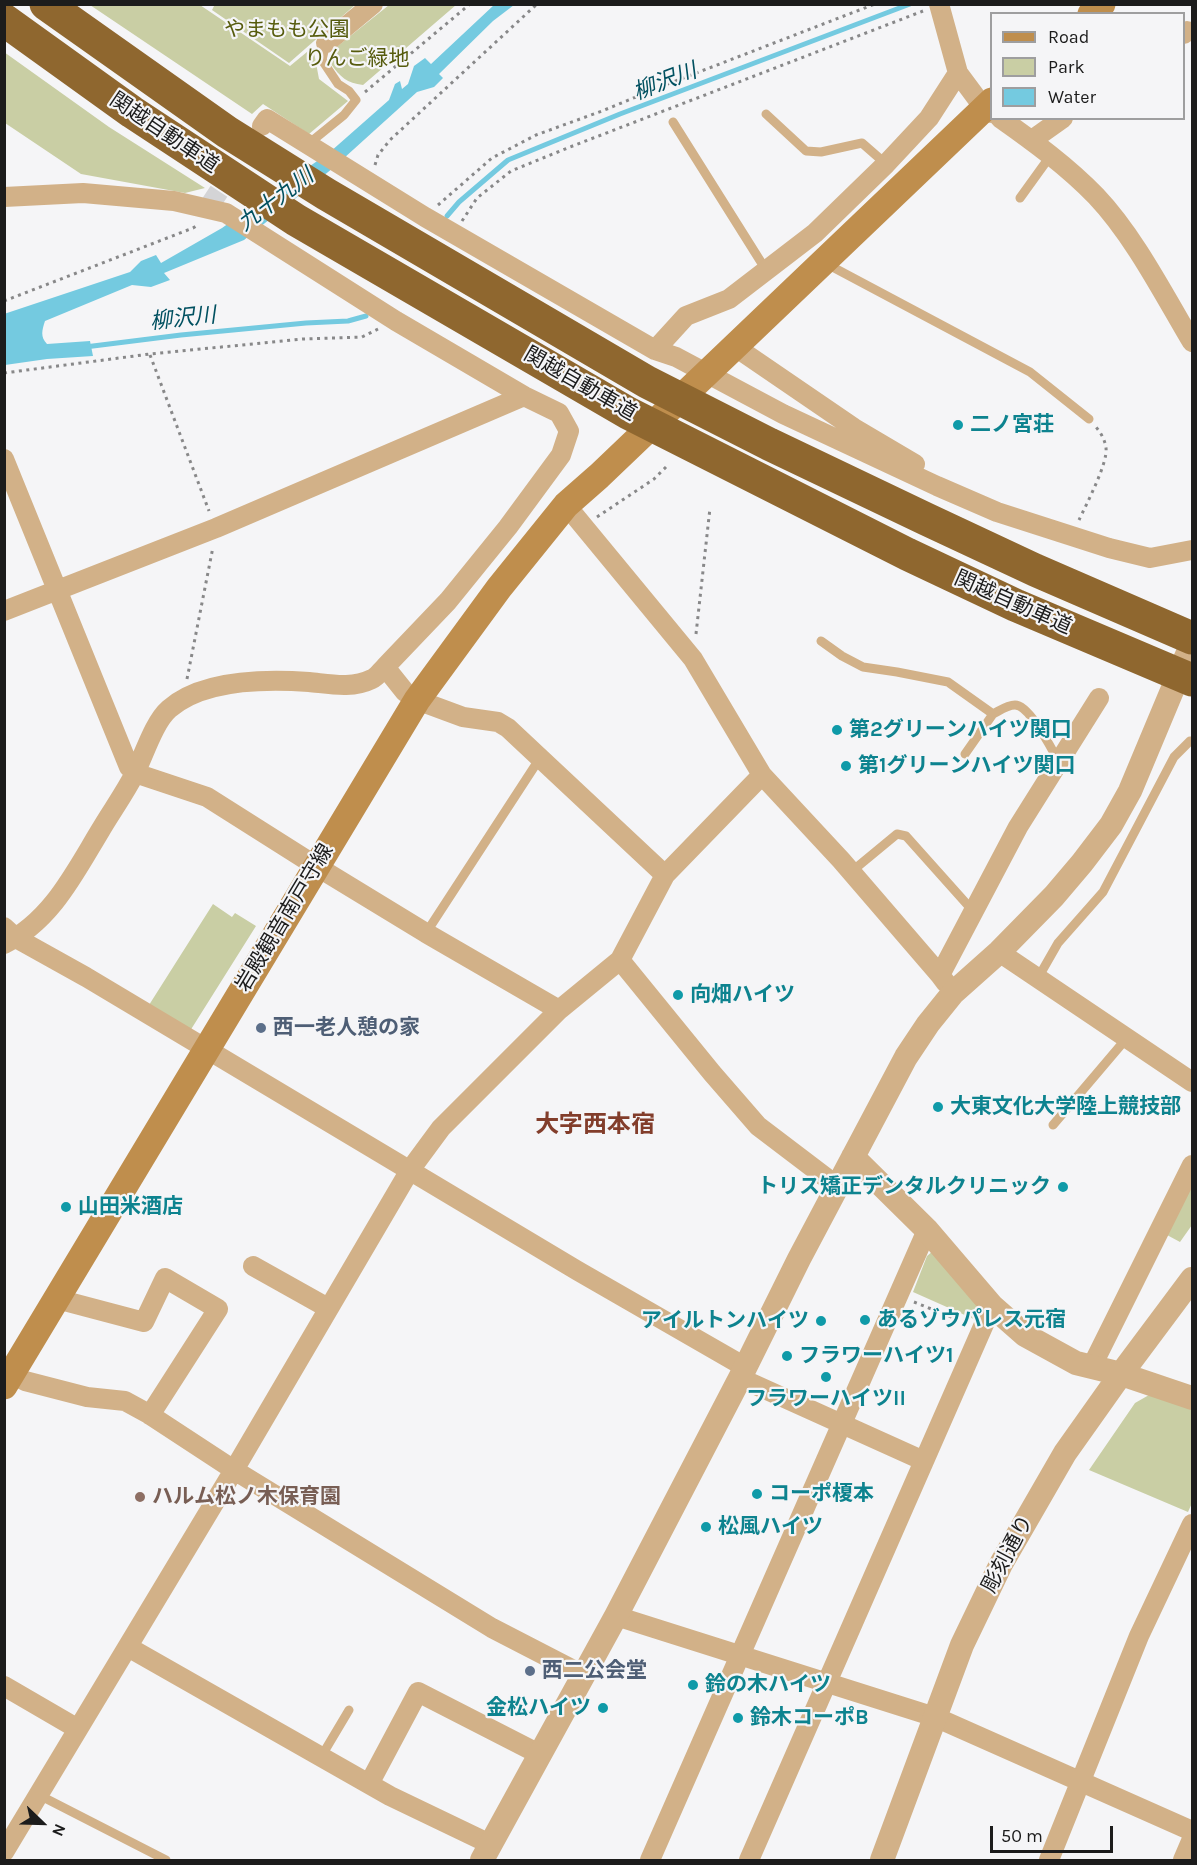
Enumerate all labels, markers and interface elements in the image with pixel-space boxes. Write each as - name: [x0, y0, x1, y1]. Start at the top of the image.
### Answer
- legend: [990, 12, 1185, 120]
- park label: やまもも公園: [224, 17, 350, 43]
- text: Road: [1048, 26, 1089, 48]
- park label: りんご緑地: [305, 46, 409, 72]
- text: Park: [1048, 56, 1085, 78]
- water label: 柳沢川: [629, 58, 701, 106]
- text: Water: [1048, 86, 1096, 108]
- street label: 関越自動車道: [105, 87, 223, 179]
- water label: 九十九川: [233, 163, 319, 237]
- water label: 柳沢川: [149, 302, 217, 336]
- street label: 関越自動車道: [519, 342, 641, 426]
- place label: 二ノ宮荘: [970, 412, 1054, 438]
- marker: 二ノ宮荘: [951, 418, 965, 432]
- street label: 関越自動車道: [950, 566, 1076, 640]
- place label: 第2グリーンハイツ関口: [849, 717, 1072, 743]
- marker: 第2グリーンハイツ関口: [830, 723, 844, 737]
- place label: 第1グリーンハイツ関口: [858, 753, 1075, 779]
- marker: 第1グリーンハイツ関口: [839, 759, 853, 773]
- street label: 岩殿観音南戸守線: [231, 840, 339, 996]
- place label: 向畑ハイツ: [690, 982, 795, 1008]
- marker: 向畑ハイツ: [671, 988, 685, 1002]
- place label: 西一老人憩の家: [273, 1015, 420, 1041]
- marker: 西一老人憩の家: [254, 1021, 268, 1035]
- place label: 大東文化大学陸上競技部: [950, 1094, 1181, 1120]
- marker: 大東文化大学陸上競技部: [931, 1100, 945, 1114]
- district label: 大字西本宿: [535, 1111, 655, 1139]
- place label: トリス矯正デンタルクリニック: [757, 1174, 1051, 1200]
- marker: トリス矯正デンタルクリニック: [1056, 1180, 1070, 1194]
- place label: 山田米酒店: [78, 1194, 183, 1220]
- marker: 山田米酒店: [59, 1200, 73, 1214]
- place label: あるゾウパレス元宿: [877, 1307, 1066, 1333]
- place label: アイルトンハイツ: [641, 1308, 809, 1334]
- marker: あるゾウパレス元宿: [858, 1313, 872, 1327]
- marker: アイルトンハイツ: [814, 1314, 828, 1328]
- place label: フラワーハイツ1: [799, 1343, 953, 1369]
- marker: フラワーハイツ1: [780, 1349, 794, 1363]
- marker: フラワーハイツII: [819, 1370, 833, 1384]
- place label: フラワーハイツII: [746, 1386, 906, 1412]
- place label: コーポ榎本: [769, 1481, 874, 1507]
- place label: ハルム松ノ木保育園: [152, 1484, 341, 1510]
- marker: コーポ榎本: [750, 1487, 764, 1501]
- marker: ハルム松ノ木保育園: [133, 1490, 147, 1504]
- street label: 彫刻通り: [977, 1511, 1039, 1597]
- place label: 松風ハイツ: [718, 1514, 823, 1540]
- marker: 松風ハイツ: [699, 1520, 713, 1534]
- place label: 西二公会堂: [542, 1658, 647, 1684]
- marker: 西二公会堂: [523, 1664, 537, 1678]
- place label: 鈴の木ハイツ: [705, 1672, 831, 1698]
- marker: 鈴の木ハイツ: [686, 1678, 700, 1692]
- place label: 金松ハイツ: [486, 1695, 591, 1721]
- marker: 金松ハイツ: [596, 1701, 610, 1715]
- place label: 鈴木コーポB: [750, 1705, 869, 1731]
- marker: 鈴木コーポB: [731, 1711, 745, 1725]
- north arrow: [12, 1793, 72, 1853]
- scale bar: [993, 1814, 1116, 1852]
- text: N: [48, 1821, 70, 1839]
- text: 50 m: [1001, 1825, 1043, 1847]

